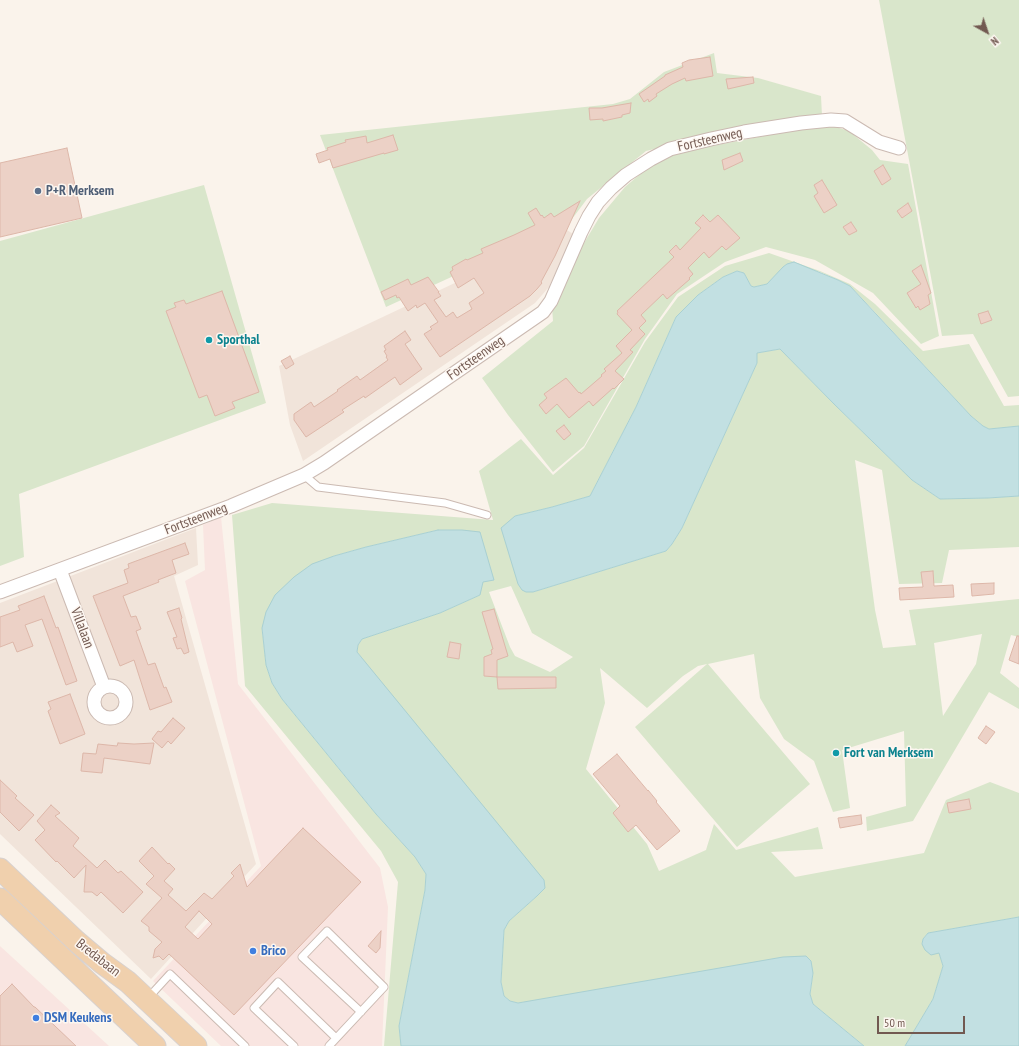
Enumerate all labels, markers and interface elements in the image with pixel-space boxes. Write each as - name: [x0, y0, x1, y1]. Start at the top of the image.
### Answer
- north arrow: [967, 12, 1007, 52]
- text: N: [988, 34, 1001, 48]
- street label: Fortsteenweg: [676, 124, 744, 156]
- place label: P+R Merksem: [46, 183, 114, 199]
- marker: P+R Merksem: [33, 186, 43, 196]
- place label: Sporthal: [217, 332, 260, 348]
- street label: Fortsteenweg: [444, 332, 508, 384]
- marker: Sporthal: [204, 335, 214, 345]
- street label: Fortsteenweg: [162, 499, 230, 539]
- street label: Villalaan: [67, 605, 97, 651]
- place label: Fort van Merksem: [844, 745, 933, 761]
- marker: Fort van Merksem: [831, 748, 841, 758]
- street label: Bredabaan: [73, 936, 123, 980]
- place label: Brico: [261, 943, 286, 959]
- marker: Brico: [248, 946, 258, 956]
- scale bar: [879, 1008, 967, 1034]
- place label: DSM Keukens: [44, 1010, 112, 1026]
- marker: DSM Keukens: [31, 1013, 41, 1023]
- text: 50 m: [884, 1015, 905, 1030]

